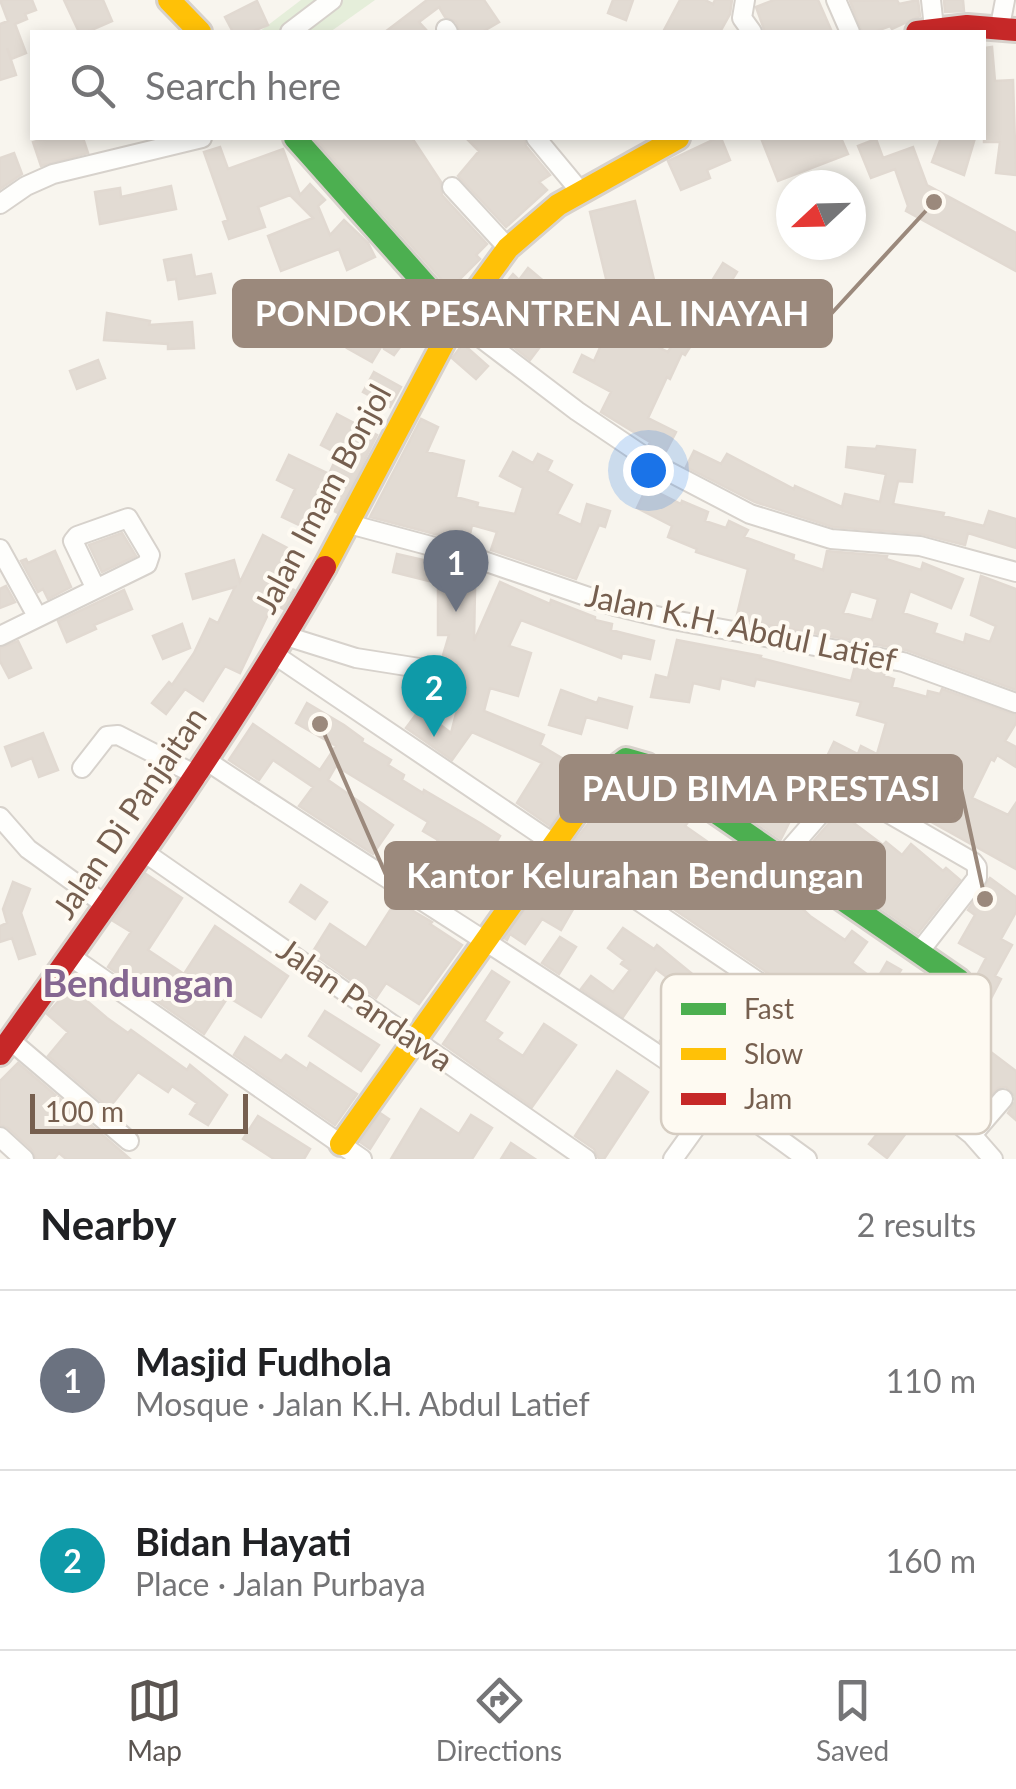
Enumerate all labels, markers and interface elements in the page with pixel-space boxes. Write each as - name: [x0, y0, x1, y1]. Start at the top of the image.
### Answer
- search box: [30, 30, 986, 140]
- icon: search: [65, 58, 120, 113]
- text: Search here: [145, 62, 341, 108]
- north arrow: [776, 170, 866, 260]
- callout: PONDOK PESANTREN AL INAYAH: [234, 281, 831, 346]
- text: PONDOK PESANTREN AL INAYAH: [255, 291, 809, 333]
- street label: Jalan Imam Bonjol: [245, 377, 398, 619]
- your location: [623, 445, 674, 496]
- pin: 1: [424, 530, 488, 612]
- street label: Jalan K.H. Abdul Latief: [582, 575, 900, 679]
- pin: 2: [402, 654, 466, 737]
- street label: Jalan Di Panjaitan: [43, 699, 214, 926]
- callout: PAUD BIMA PRESTASI: [561, 756, 961, 821]
- text: PAUD BIMA PRESTASI: [582, 766, 940, 808]
- callout: Kantor Kelurahan Bendungan: [386, 843, 884, 908]
- text: Kantor Kelurahan Bendungan: [406, 853, 864, 895]
- street label: Jalan Pandawa: [271, 929, 461, 1079]
- district label: Bendungan: [42, 959, 234, 1005]
- legend: [661, 974, 991, 1134]
- text: Fast: [744, 991, 794, 1025]
- text: Slow: [744, 1036, 803, 1070]
- text: Jam: [744, 1081, 792, 1115]
- scale bar: [30, 1089, 248, 1134]
- text: 100 m: [45, 1094, 124, 1128]
- text: Nearby: [40, 1199, 177, 1249]
- text: 2 results: [857, 1205, 976, 1244]
- text: Masjid Fudhola: [135, 1338, 392, 1384]
- text: 1: [63, 1361, 82, 1400]
- text: 110 m: [886, 1361, 976, 1400]
- text: Mosque · Jalan K.H. Abdul Latief: [135, 1384, 590, 1423]
- text: Bidan Hayati: [135, 1518, 351, 1564]
- text: 2: [63, 1541, 82, 1580]
- text: 160 m: [886, 1541, 976, 1580]
- text: Place · Jalan Purbaya: [135, 1564, 426, 1603]
- tab: Map: [127, 1673, 182, 1767]
- tab: Directions: [436, 1673, 562, 1767]
- tab: Saved: [816, 1673, 889, 1767]

